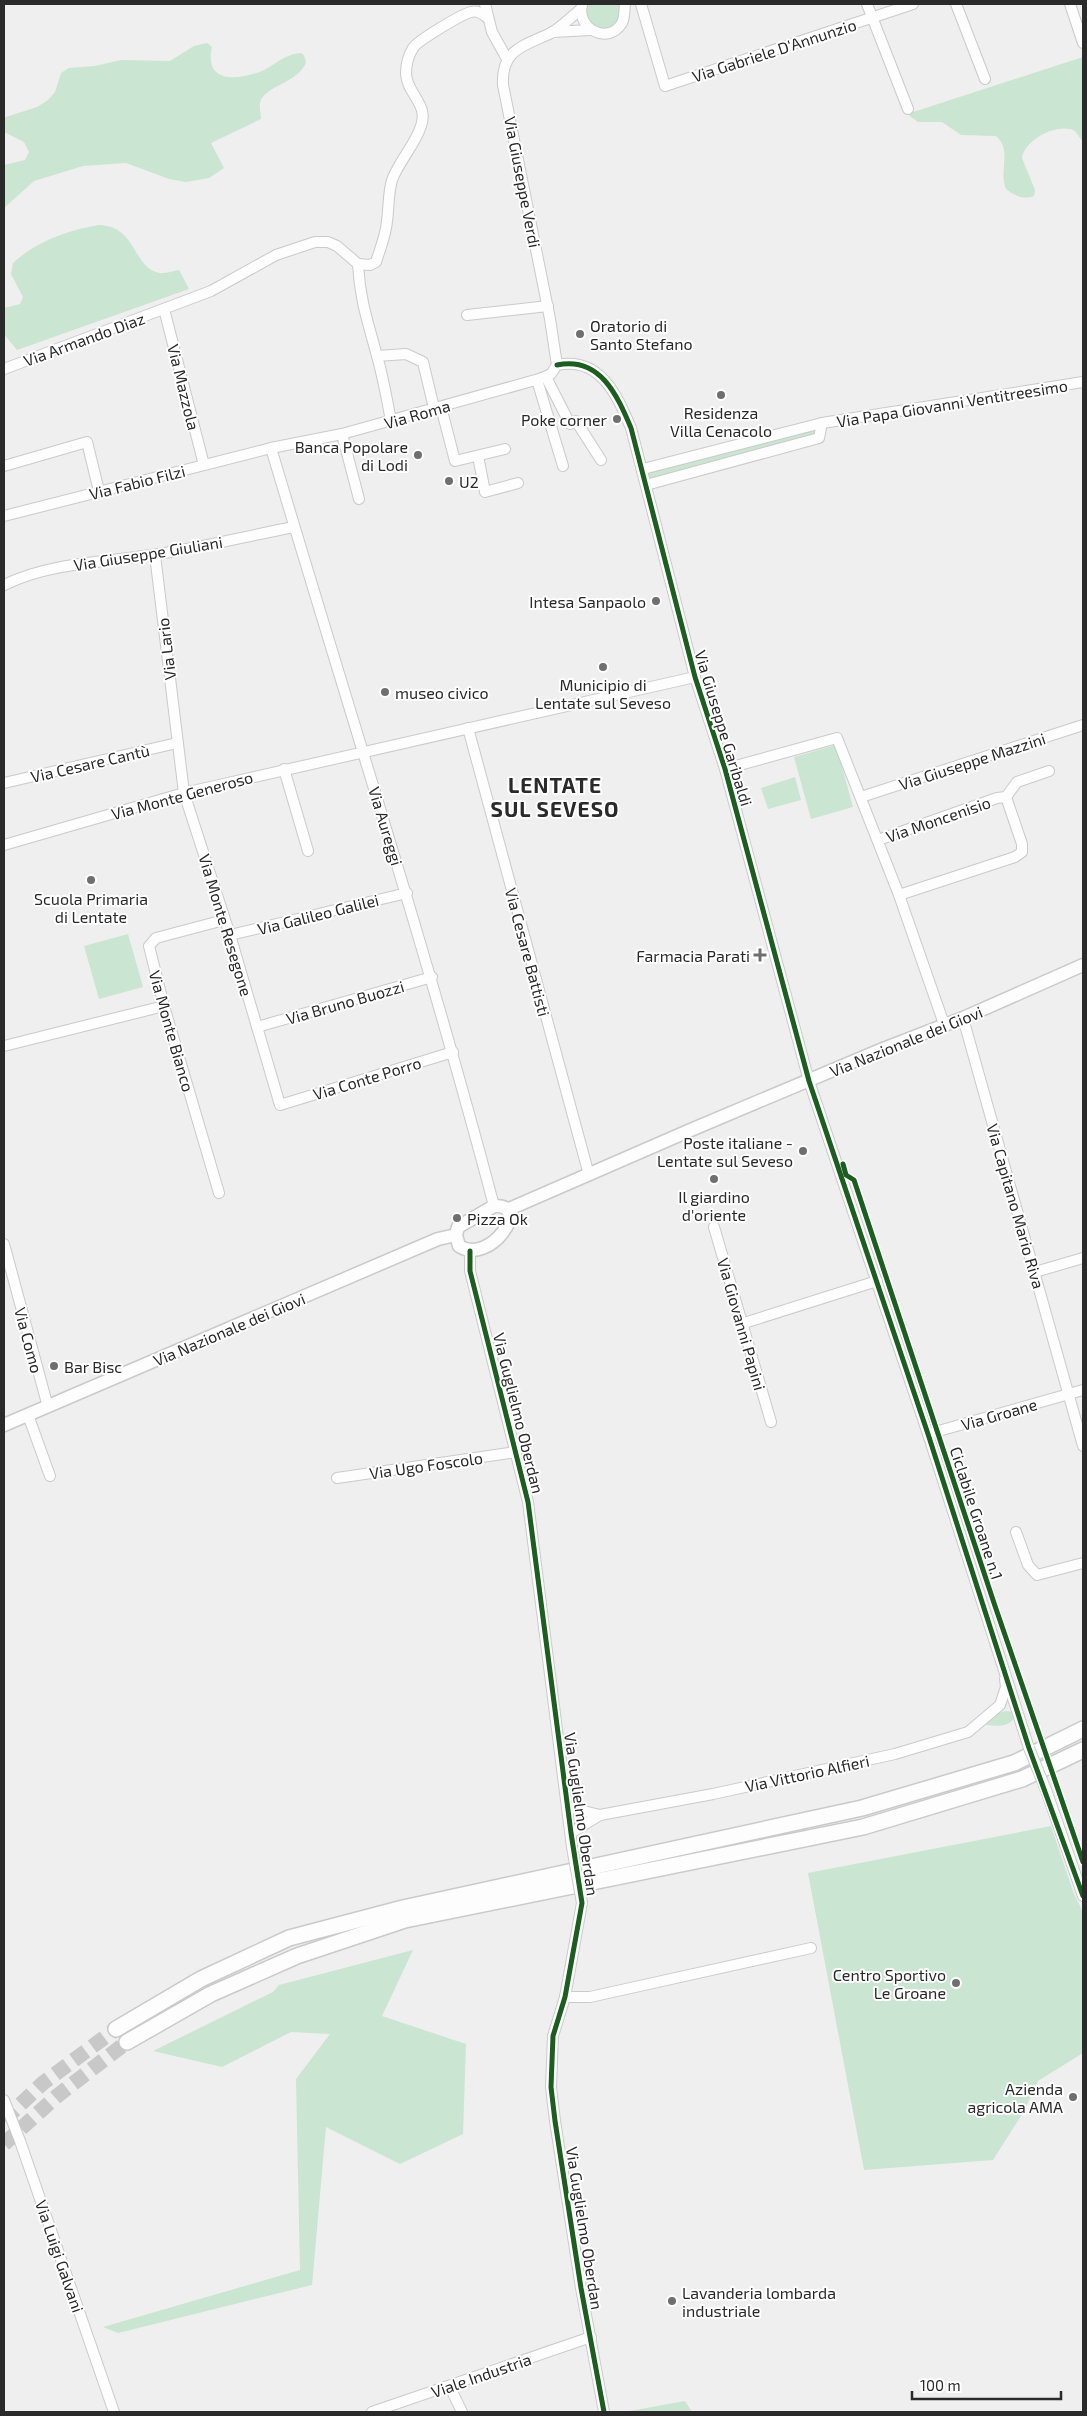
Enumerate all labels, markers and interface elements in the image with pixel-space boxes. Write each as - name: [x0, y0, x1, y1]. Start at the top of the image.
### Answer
- street label: Via Gabriele D'Annunzio: [690, 14, 858, 86]
- street label: Via Giuseppe Verdi: [501, 115, 545, 249]
- street label: Via Armando Diaz: [21, 308, 147, 370]
- place label: Oratorio di Santo Stefano: [590, 316, 693, 353]
- marker: Oratorio di Santo Stefano: [574, 328, 586, 340]
- street label: Via Mazzola: [164, 342, 204, 432]
- street label: Via Papa Giovanni Ventitreesimo: [835, 375, 1069, 431]
- marker: Residenza Villa Cenacolo: [715, 389, 727, 401]
- street label: Via Roma: [382, 396, 452, 432]
- place label: Residenza Villa Cenacolo: [670, 403, 772, 440]
- place label: Poke corner: [521, 410, 608, 429]
- marker: Poke corner: [611, 413, 623, 425]
- place label: Banca Popolare di Lodi: [295, 437, 408, 474]
- marker: Banca Popolare di Lodi: [412, 449, 424, 461]
- street label: Via Fabio Filzi: [87, 461, 187, 503]
- place label: U2: [459, 472, 479, 491]
- marker: U2: [443, 475, 455, 487]
- street label: Via Giuseppe Giuliani: [72, 532, 224, 574]
- place label: Intesa Sanpaolo: [529, 592, 646, 611]
- marker: Intesa Sanpaolo: [650, 595, 662, 607]
- street label: Via Lario: [153, 617, 179, 681]
- street label: Via Giuseppe Garibaldi: [691, 648, 757, 808]
- marker: Municipio di Lentate sul Seveso: [597, 661, 609, 673]
- place label: Municipio di Lentate sul Seveso: [535, 675, 671, 712]
- place label: museo civico: [395, 683, 489, 702]
- marker: museo civico: [379, 686, 391, 698]
- street label: Via Giuseppe Mazzini: [896, 728, 1048, 794]
- street label: Via Cesare Cantù: [29, 740, 151, 786]
- street label: Via Monte Generoso: [109, 767, 255, 823]
- district label: LENTATE SUL SEVESO: [491, 772, 619, 821]
- street label: Via Aureggi: [365, 784, 407, 868]
- street label: Via Moncenisio: [883, 792, 993, 846]
- street label: Via Monte Resegone: [195, 852, 257, 998]
- marker: Scuola Primaria di Lentate: [85, 874, 97, 886]
- street label: Via Cesare Battisti: [502, 886, 554, 1018]
- place label: Scuola Primaria di Lentate: [34, 889, 148, 926]
- street label: Via Galileo Galilei: [255, 890, 381, 938]
- place label: Farmacia Parati: [636, 946, 750, 965]
- marker: Farmacia Parati: [754, 949, 766, 961]
- street label: Via Monte Bianco: [146, 968, 198, 1094]
- street label: Via Bruno Buozzi: [284, 976, 406, 1028]
- street label: Via Nazionale dei Giovi: [827, 1002, 985, 1080]
- street label: Via Conte Porro: [311, 1053, 423, 1103]
- street label: Via Capitano Mario Riva: [983, 1121, 1049, 1291]
- place label: Poste italiane - Lentate sul Seveso: [657, 1133, 793, 1170]
- marker: Poste italiane - Lentate sul Seveso: [797, 1145, 809, 1157]
- marker: Il giardino d'oriente: [708, 1173, 720, 1185]
- place label: Il giardino d'oriente: [678, 1187, 750, 1224]
- place label: Pizza Ok: [467, 1209, 528, 1228]
- marker: Pizza Ok: [451, 1212, 463, 1224]
- street label: Via Giovanni Papini: [714, 1256, 770, 1392]
- street label: Via Nazionale dei Giovi: [150, 1288, 308, 1370]
- street label: Via Como: [11, 1305, 47, 1375]
- street label: Via Guglielmo Oberdan: [490, 1331, 548, 1495]
- place label: Bar Bisc: [64, 1357, 122, 1376]
- marker: Bar Bisc: [48, 1360, 60, 1372]
- street label: Via Groane: [959, 1394, 1039, 1434]
- street label: Ciclabile Groane n.1: [947, 1444, 1007, 1582]
- street label: Via Ugo Foscolo: [368, 1448, 484, 1482]
- street label: Via Guglielmo Oberdan: [561, 1731, 603, 1897]
- street label: Via Vittorio Alfieri: [743, 1751, 871, 1795]
- place label: Centro Sportivo Le Groane: [833, 1965, 946, 2002]
- marker: Centro Sportivo Le Groane: [950, 1977, 962, 1989]
- place label: Azienda agricola AMA: [967, 2079, 1063, 2116]
- marker: Azienda agricola AMA: [1067, 2091, 1079, 2103]
- street label: Via Guglielmo Oberdan: [563, 2145, 607, 2311]
- street label: Via Luigi Galvani: [32, 2197, 88, 2315]
- place label: Lavanderia lombarda industriale: [682, 2283, 836, 2320]
- marker: Lavanderia lombarda industriale: [666, 2295, 678, 2307]
- street label: Viale Industria: [428, 2349, 534, 2401]
- scale bar: [912, 2368, 1061, 2400]
- text: 100 m: [920, 2376, 961, 2394]

